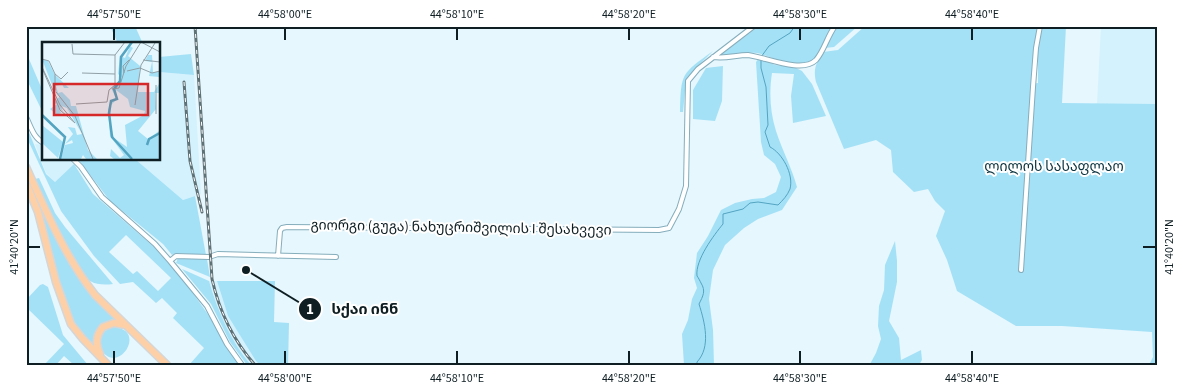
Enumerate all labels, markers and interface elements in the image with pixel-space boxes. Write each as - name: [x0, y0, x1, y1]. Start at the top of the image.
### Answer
- text: 44°57'50"E: [87, 6, 141, 23]
- text: 44°58'00"E: [258, 6, 312, 23]
- text: 44°58'10"E: [430, 6, 484, 23]
- text: 44°58'20"E: [602, 6, 656, 23]
- text: 44°58'30"E: [773, 6, 827, 23]
- text: 44°58'40"E: [945, 6, 999, 23]
- inset map: [42, 42, 160, 160]
- park label: ლილოს სასაფლაო: [984, 157, 1124, 177]
- street label: გიორგი (გუგა) ნახუცრიშვილის I შესახვევი: [310, 215, 612, 241]
- text: 41°40'20"N: [6, 219, 23, 275]
- text: 41°40'20"N: [1161, 219, 1178, 275]
- callout: სქაი ინნ: [297, 294, 409, 324]
- text: 1: [306, 299, 314, 320]
- text: სქაი ინნ: [332, 299, 398, 320]
- text: 44°57'50"E: [87, 370, 141, 387]
- text: 44°58'00"E: [258, 370, 312, 387]
- text: 44°58'10"E: [430, 370, 484, 387]
- text: 44°58'20"E: [602, 370, 656, 387]
- text: 44°58'30"E: [773, 370, 827, 387]
- text: 44°58'40"E: [945, 370, 999, 387]

